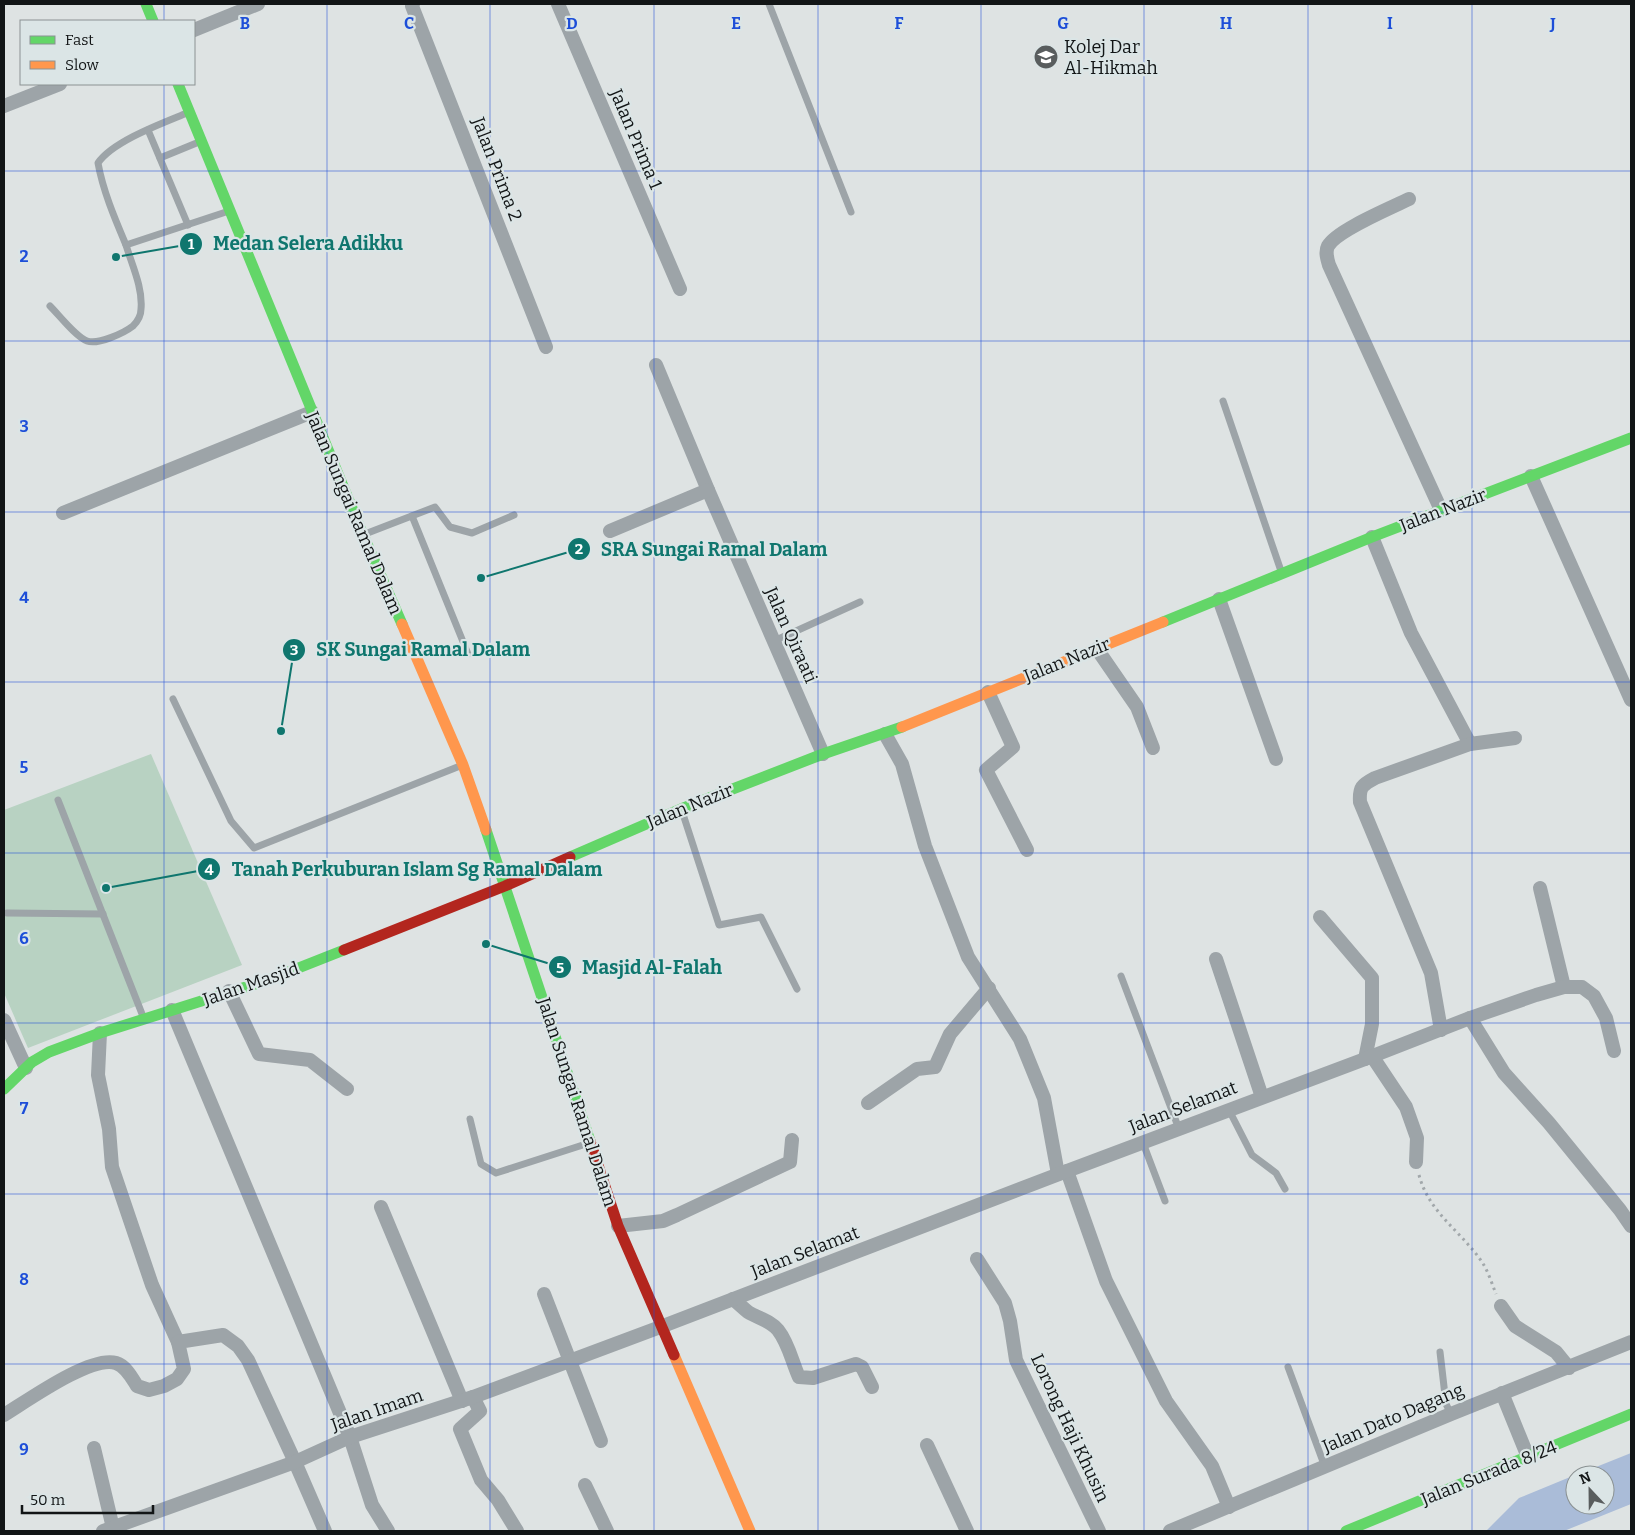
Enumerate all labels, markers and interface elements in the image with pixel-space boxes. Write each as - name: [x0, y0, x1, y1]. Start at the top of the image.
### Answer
- text: B: [240, 14, 250, 33]
- text: C: [404, 14, 414, 33]
- text: D: [566, 14, 578, 33]
- text: E: [731, 14, 741, 33]
- text: F: [895, 14, 904, 33]
- text: G: [1057, 14, 1069, 33]
- text: H: [1220, 14, 1233, 33]
- text: I: [1387, 14, 1393, 33]
- text: J: [1549, 14, 1556, 33]
- legend: [20, 20, 195, 85]
- text: Fast: [65, 31, 94, 49]
- place label: Kolej Dar Al-Hikmah: [1064, 36, 1158, 79]
- school or university icon: Kolej Dar Al-Hikmah: [1033, 44, 1059, 70]
- text: Slow: [65, 56, 100, 74]
- street label: Jalan Prima 1: [605, 85, 667, 193]
- street label: Jalan Prima 2: [467, 113, 527, 224]
- callout: Medan Selera Adikku: [178, 227, 413, 261]
- text: Medan Selera Adikku: [213, 232, 403, 255]
- text: 1: [188, 235, 195, 253]
- text: 2: [19, 247, 29, 266]
- street label: Jalan Sungai Ramal Dalam: [301, 407, 407, 618]
- text: 3: [19, 417, 29, 436]
- street label: Jalan Nazir: [1396, 483, 1489, 537]
- callout: SRA Sungai Ramal Dalam: [566, 532, 838, 566]
- text: SRA Sungai Ramal Dalam: [601, 538, 827, 561]
- text: 2: [575, 540, 583, 558]
- street label: Jalan Qiraati: [760, 583, 822, 687]
- text: 4: [19, 588, 29, 607]
- callout: SK Sungai Ramal Dalam: [281, 633, 540, 667]
- street label: Jalan Nazir: [1020, 633, 1113, 688]
- text: SK Sungai Ramal Dalam: [316, 638, 530, 661]
- text: 3: [290, 641, 298, 659]
- text: 5: [20, 758, 29, 777]
- street label: Jalan Nazir: [643, 779, 736, 834]
- callout: Tanah Perkuburan Islam Sg Ramal Dalam: [196, 852, 612, 886]
- text: Tanah Perkuburan Islam Sg Ramal Dalam: [232, 858, 602, 881]
- text: 4: [204, 861, 214, 879]
- text: 6: [19, 929, 29, 948]
- callout: Masjid Al-Falah: [547, 950, 732, 984]
- text: Masjid Al-Falah: [582, 956, 722, 979]
- street label: Jalan Masjid: [199, 957, 302, 1011]
- text: 5: [556, 959, 564, 977]
- street label: Jalan Sungai Ramal Dalam: [532, 994, 621, 1209]
- street label: Jalan Selamat: [1125, 1076, 1241, 1138]
- text: 7: [20, 1099, 29, 1118]
- street label: Jalan Selamat: [747, 1221, 863, 1283]
- text: 8: [19, 1270, 29, 1289]
- street label: Lorong Haji Khusin: [1026, 1350, 1114, 1506]
- street label: Jalan Dato Dagang: [1318, 1378, 1467, 1458]
- street label: Jalan Imam: [327, 1384, 426, 1436]
- street label: Jalan Surada 8/24: [1417, 1436, 1561, 1511]
- text: 9: [19, 1440, 29, 1459]
- north arrow: [1565, 1465, 1615, 1515]
- text: N: [1577, 1468, 1594, 1488]
- scale bar: [22, 1482, 154, 1514]
- text: 50 m: [30, 1491, 66, 1509]

